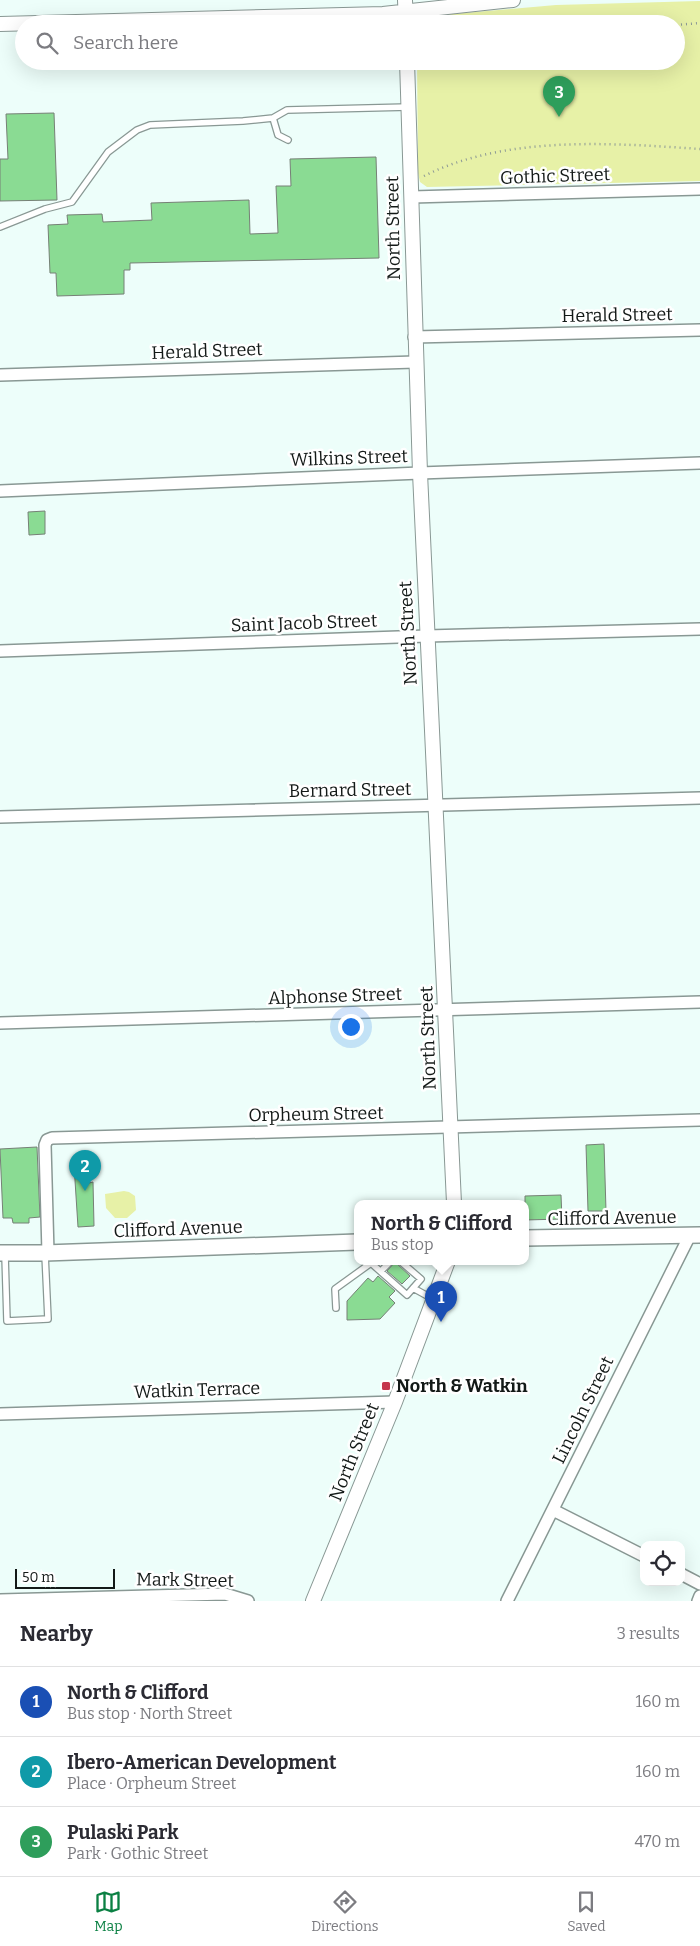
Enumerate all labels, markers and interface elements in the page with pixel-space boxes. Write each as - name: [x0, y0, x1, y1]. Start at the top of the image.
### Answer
- search box: [15, 15, 685, 70]
- icon: search: [33, 29, 61, 57]
- text: Search here: [73, 31, 178, 54]
- pin: 3: [543, 76, 575, 117]
- street label: Gothic Street: [500, 163, 611, 189]
- street label: North Street: [381, 175, 405, 280]
- street label: Herald Street: [561, 303, 673, 327]
- street label: Herald Street: [151, 338, 264, 364]
- street label: Wilkins Street: [290, 445, 409, 471]
- street label: North Street: [394, 580, 422, 686]
- street label: Saint Jacob Street: [230, 609, 378, 637]
- street label: Bernard Street: [288, 778, 412, 802]
- street label: Alphonse Street: [268, 983, 403, 1009]
- street label: North Street: [415, 985, 441, 1090]
- your location: [338, 1014, 364, 1040]
- street label: Orpheum Street: [248, 1102, 384, 1126]
- pin: 2: [69, 1150, 101, 1191]
- popup: [354, 1200, 529, 1265]
- street label: Clifford Avenue: [547, 1206, 677, 1230]
- text: North & Clifford: [371, 1212, 512, 1235]
- street label: Clifford Avenue: [113, 1216, 243, 1242]
- text: Bus stop: [371, 1235, 434, 1254]
- pin: 1: [425, 1281, 457, 1322]
- street label: Lincoln Street: [548, 1352, 619, 1467]
- place label: North & Watkin: [396, 1375, 528, 1397]
- street label: Watkin Terrace: [133, 1377, 261, 1403]
- marker: North & Watkin: [380, 1380, 392, 1392]
- street label: North Street: [324, 1399, 384, 1504]
- map controls: [640, 1541, 685, 1586]
- button: locate: [640, 1541, 685, 1586]
- scale bar: [15, 1566, 115, 1589]
- street label: Mark Street: [136, 1568, 235, 1592]
- text: 50 m: [22, 1569, 55, 1586]
- text: Nearby: [20, 1621, 93, 1647]
- text: 3 results: [617, 1624, 680, 1643]
- text: North & Clifford: [67, 1681, 209, 1704]
- text: 1: [33, 1692, 39, 1711]
- text: 160 m: [635, 1692, 680, 1711]
- text: Bus stop · North Street: [67, 1704, 232, 1723]
- text: Ibero-American Development: [67, 1751, 337, 1774]
- text: 2: [31, 1762, 41, 1781]
- text: 160 m: [635, 1762, 680, 1781]
- text: Place · Orpheum Street: [67, 1774, 236, 1793]
- text: Pulaski Park: [67, 1821, 179, 1844]
- text: 3: [31, 1832, 41, 1851]
- text: 470 m: [634, 1832, 680, 1851]
- text: Park · Gothic Street: [67, 1844, 208, 1863]
- tab: Map: [94, 1888, 123, 1935]
- tab: Directions: [311, 1888, 379, 1935]
- tab: Saved: [567, 1888, 606, 1935]

